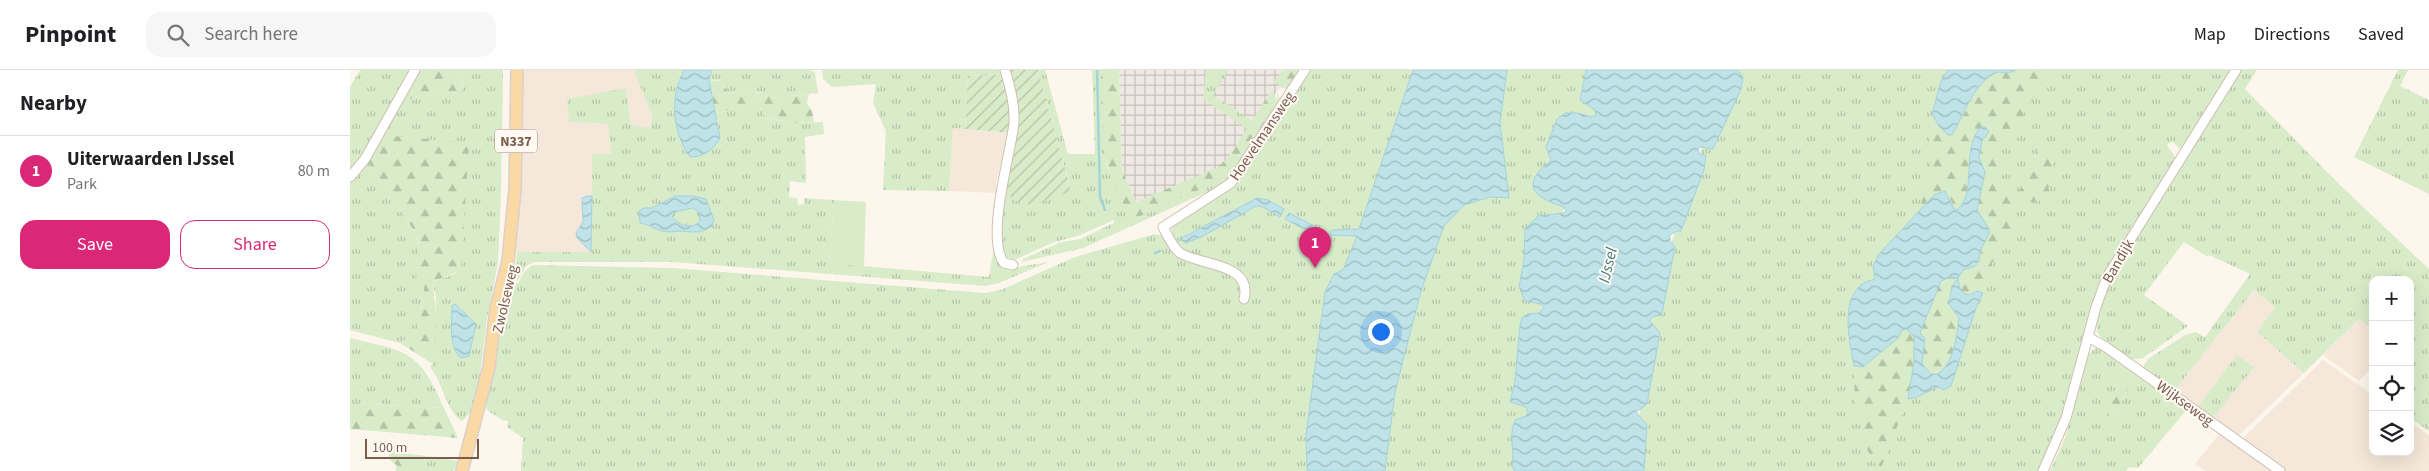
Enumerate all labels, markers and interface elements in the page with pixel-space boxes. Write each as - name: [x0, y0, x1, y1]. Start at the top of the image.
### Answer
- search box: [146, 12, 496, 57]
- text: Pinpoint: [25, 17, 116, 52]
- icon: search: [164, 21, 192, 49]
- text: Search here: [204, 21, 298, 48]
- text: Map: [2194, 22, 2226, 47]
- text: Directions: [2254, 22, 2330, 47]
- text: Saved: [2358, 22, 2404, 47]
- street label: Hoevelmansweg: [1225, 87, 1300, 185]
- text: Nearby: [20, 88, 87, 118]
- road number: N337: [495, 129, 537, 152]
- text: Uiterwaarden IJssel: [67, 146, 234, 173]
- text: 1: [32, 160, 40, 182]
- text: 80 m: [298, 160, 330, 182]
- text: Park: [67, 173, 97, 195]
- button: Save: [20, 220, 170, 269]
- button: Share: [180, 220, 330, 269]
- pin: 1: [1299, 227, 1331, 268]
- street label: Bandijk: [2097, 235, 2140, 287]
- water label: IJssel: [1593, 245, 1623, 285]
- street label: Zwolseweg: [487, 262, 524, 336]
- map controls: [2369, 276, 2414, 456]
- button: +: [2369, 276, 2414, 321]
- your location: [1368, 319, 1394, 345]
- button: −: [2369, 321, 2414, 366]
- button: locate: [2369, 366, 2414, 411]
- street label: Wijkseweg: [2152, 376, 2218, 432]
- button: layers: [2369, 411, 2414, 456]
- scale bar: [365, 436, 479, 459]
- text: 100 m: [372, 438, 407, 458]

